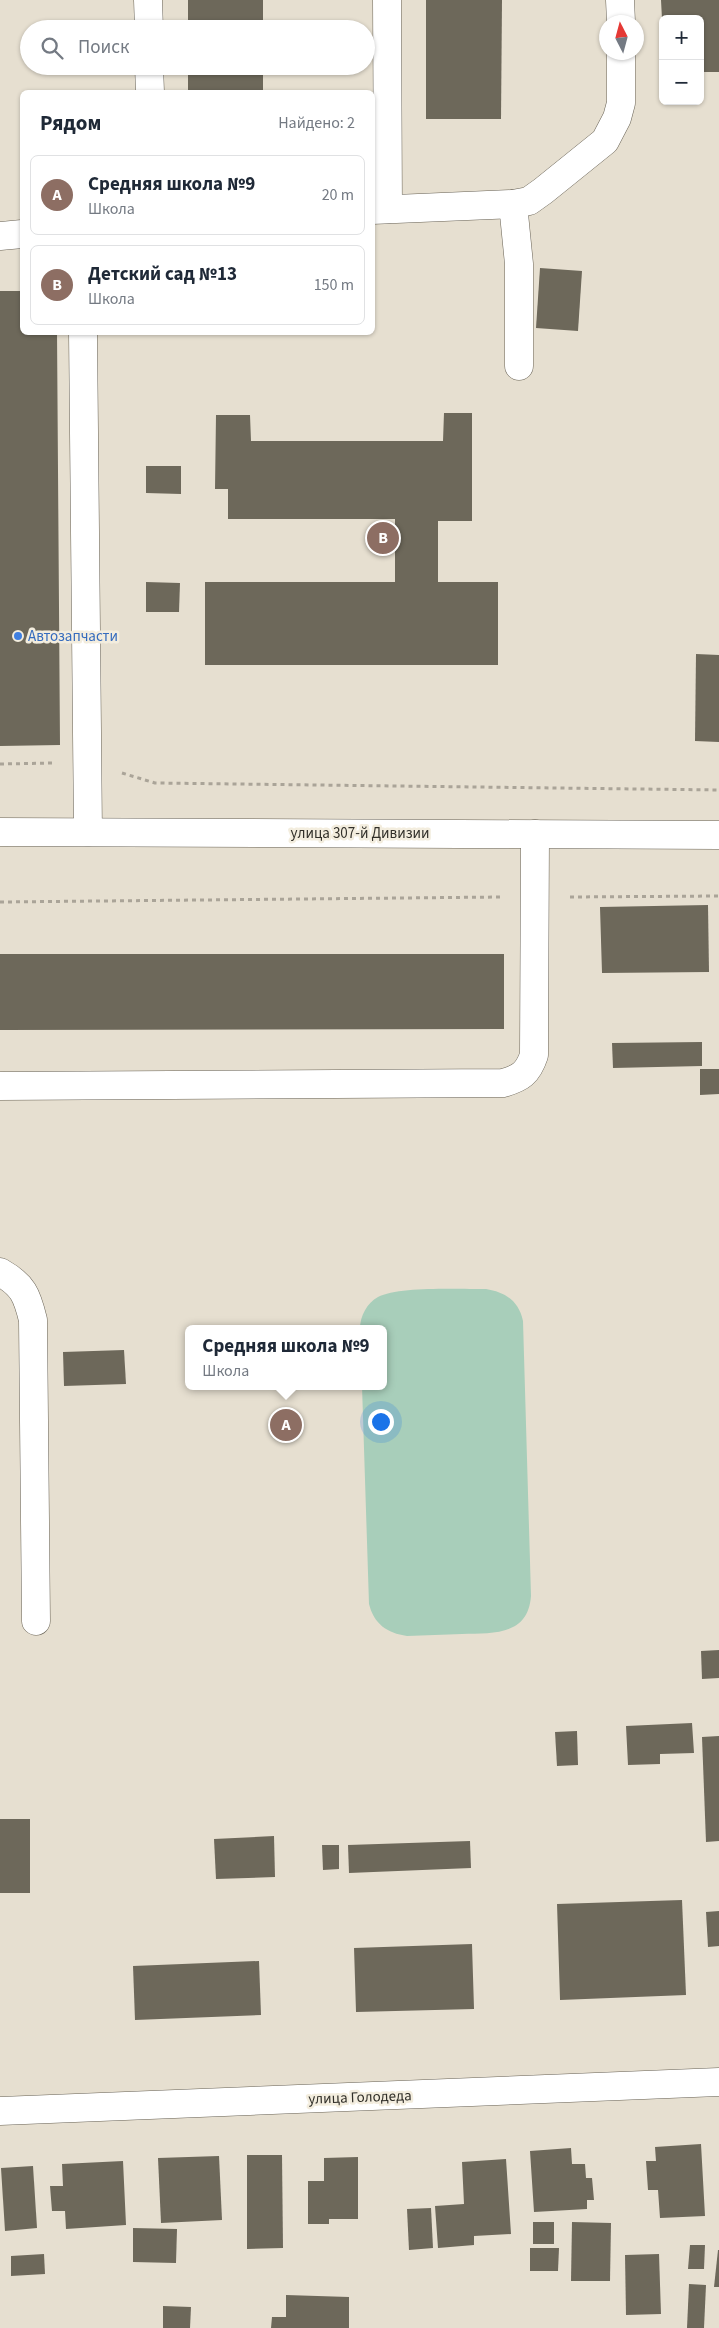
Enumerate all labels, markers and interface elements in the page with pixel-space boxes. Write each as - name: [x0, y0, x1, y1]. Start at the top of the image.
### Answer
- north arrow: [599, 15, 644, 60]
- map controls: [659, 15, 704, 105]
- button: +: [659, 15, 704, 60]
- search box: [20, 20, 375, 75]
- icon: search: [38, 34, 66, 62]
- text: Поиск: [78, 34, 129, 61]
- button: −: [659, 60, 704, 105]
- text: Рядом: [40, 108, 101, 138]
- text: Найдено: 2: [278, 112, 355, 134]
- text: Средняя школа №9: [88, 171, 255, 198]
- text: A: [52, 184, 62, 206]
- text: 20 m: [322, 184, 354, 206]
- text: Школа: [88, 198, 135, 220]
- text: Детский сад №13: [88, 261, 237, 288]
- text: B: [52, 274, 62, 296]
- text: 150 m: [314, 274, 354, 296]
- text: Школа: [88, 288, 135, 310]
- pin: B: [367, 519, 399, 557]
- place label: Автозапчасти: [28, 626, 118, 647]
- marker: Автозапчасти: [12, 630, 24, 642]
- street label: улица 307-й Дивизии: [291, 823, 429, 844]
- popup: [185, 1325, 387, 1390]
- text: Средняя школа №9: [202, 1333, 370, 1360]
- text: Школа: [202, 1360, 249, 1382]
- pin: A: [270, 1406, 302, 1444]
- your location: [368, 1409, 394, 1435]
- street label: улица Голодеда: [308, 2085, 412, 2110]

